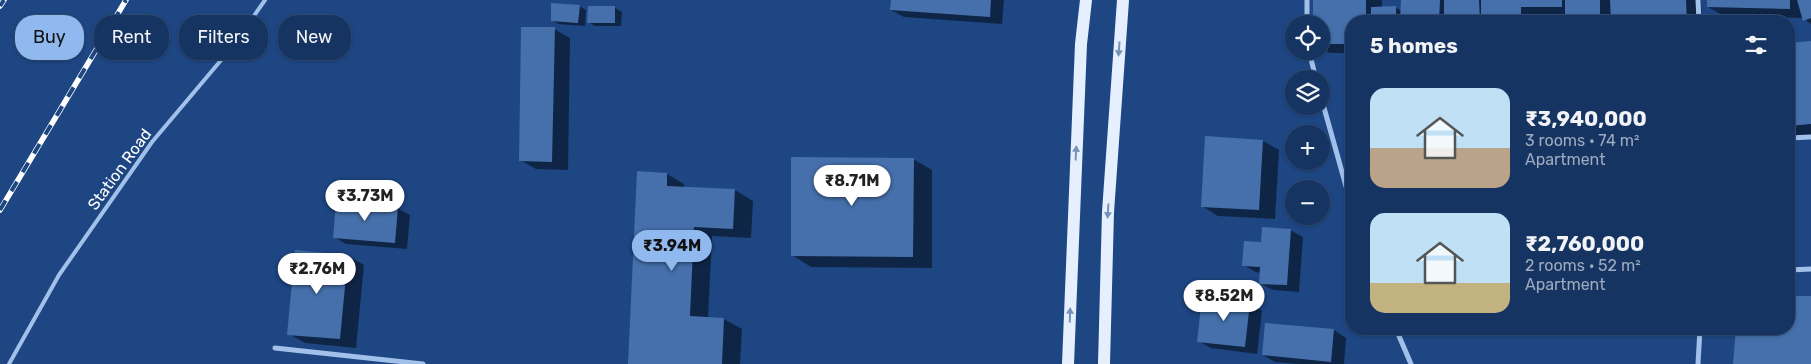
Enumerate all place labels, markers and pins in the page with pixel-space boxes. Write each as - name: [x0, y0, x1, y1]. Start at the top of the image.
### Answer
- pin: ₹8.71M: [811, 164, 893, 207]
- pin: ₹3.73M: [324, 180, 406, 222]
- pin: ₹3.94M: [631, 230, 713, 272]
- pin: ₹2.76M: [276, 252, 358, 295]
- pin: ₹8.52M: [1183, 280, 1265, 322]

